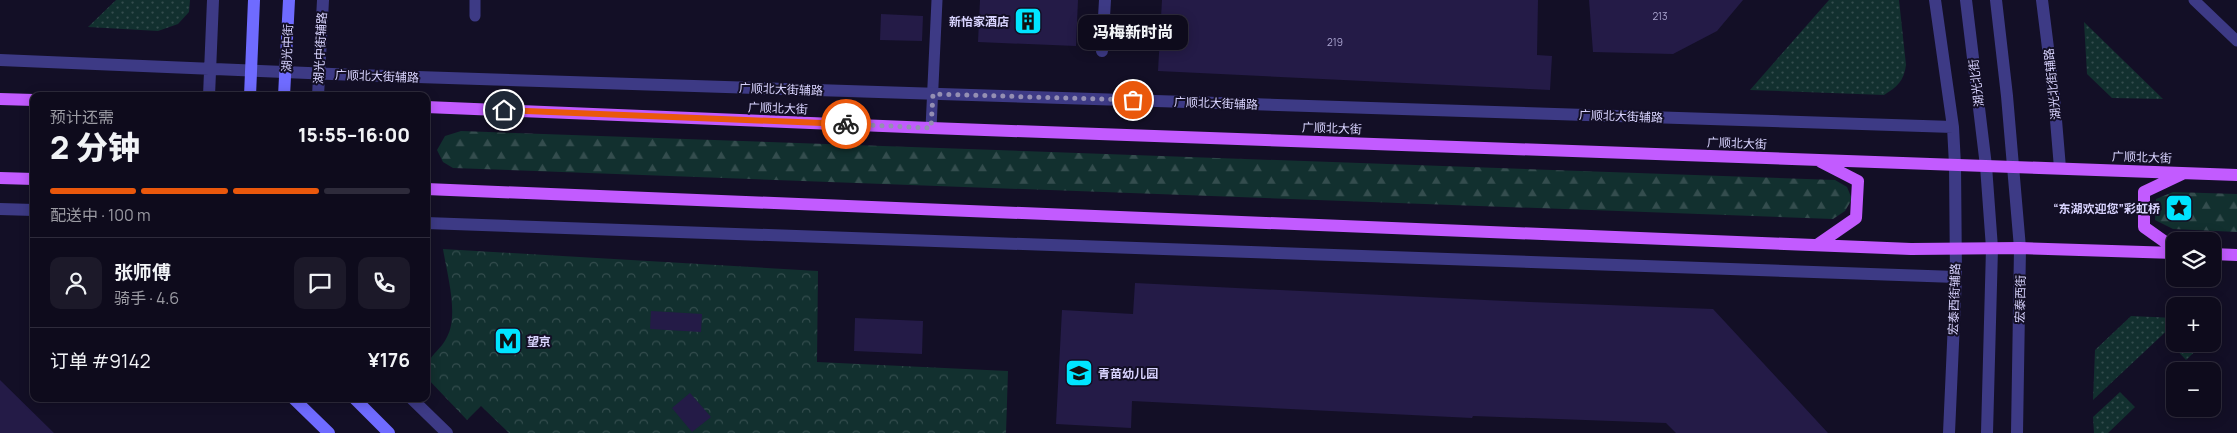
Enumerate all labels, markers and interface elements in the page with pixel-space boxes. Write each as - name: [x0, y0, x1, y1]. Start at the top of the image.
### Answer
- building icon: 新怡家酒店: [1013, 6, 1043, 36]
- house number: 213: [1652, 9, 1668, 23]
- street label: 湖光中街辅路: [310, 12, 330, 84]
- place label: 新怡家酒店: [949, 13, 1009, 30]
- callout: 冯梅新时尚: [1078, 15, 1188, 50]
- text: 冯梅新时尚: [1093, 21, 1173, 43]
- street label: 湖光中街: [278, 24, 296, 72]
- house number: 219: [1327, 35, 1343, 49]
- street label: 湖光北街辅路: [2040, 47, 2064, 121]
- street label: 湖光北街: [1965, 58, 1987, 108]
- street label: 广顺北大街辅路: [335, 66, 419, 86]
- street label: 广顺北大街辅路: [739, 79, 823, 99]
- pin: [1112, 79, 1154, 121]
- icon: bag: [1119, 86, 1147, 114]
- pin: [483, 89, 525, 131]
- street label: 广顺北大街辅路: [1174, 93, 1258, 113]
- icon: home: [490, 96, 518, 124]
- street label: 广顺北大街: [748, 98, 808, 118]
- courier: [821, 99, 871, 149]
- text: 预计还需: [50, 106, 114, 128]
- street label: 广顺北大街辅路: [1579, 106, 1663, 126]
- icon: bike: [832, 110, 860, 138]
- street label: 广顺北大街: [1302, 118, 1362, 138]
- text: 15:55–16:00: [298, 122, 410, 148]
- text: 2 分钟: [50, 125, 140, 169]
- street label: 广顺北大街: [1707, 133, 1767, 153]
- street label: 广顺北大街: [2112, 147, 2172, 167]
- place icon: “东湖欢迎您”彩虹桥: [2164, 193, 2194, 223]
- place label: “东湖欢迎您”彩虹桥: [2053, 200, 2160, 217]
- text: 配送中 · 100 m: [50, 204, 151, 226]
- map controls: [2166, 232, 2221, 417]
- button: layers: [2166, 232, 2221, 287]
- button: person: [50, 257, 102, 309]
- button: chat: [294, 257, 346, 309]
- button: phone: [358, 257, 410, 309]
- text: 张师傅: [114, 259, 171, 285]
- street label: 宏泰西街辅路: [1944, 263, 1964, 335]
- street label: 宏泰西街: [2011, 275, 2029, 323]
- text: 骑手 · 4.6: [114, 287, 179, 309]
- button: +: [2166, 297, 2221, 352]
- metro station icon: 望京: [493, 326, 523, 356]
- place label: 望京: [527, 333, 551, 350]
- text: ¥176: [368, 347, 410, 373]
- text: 订单 #9142: [50, 348, 151, 374]
- school or university icon: 青苗幼儿园: [1064, 358, 1094, 388]
- button: −: [2166, 362, 2221, 417]
- place label: 青苗幼儿园: [1098, 365, 1158, 382]

